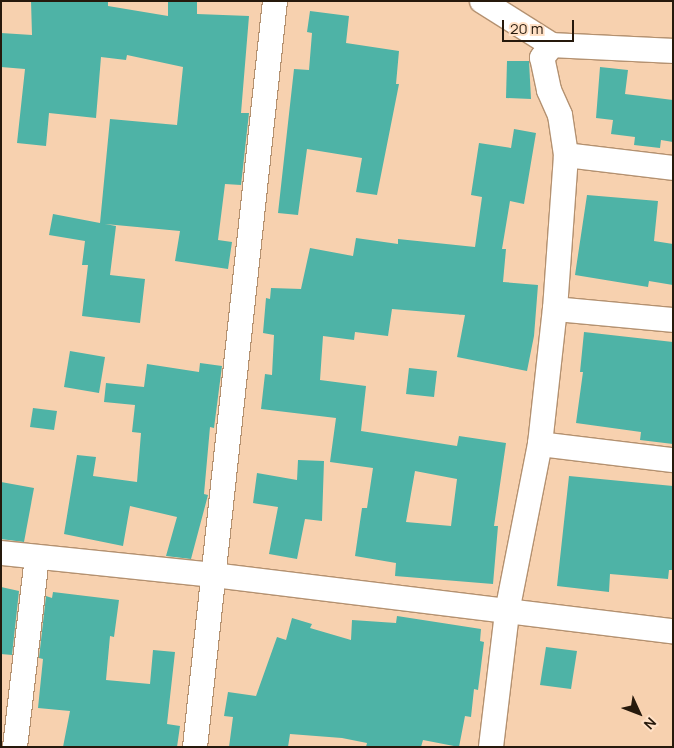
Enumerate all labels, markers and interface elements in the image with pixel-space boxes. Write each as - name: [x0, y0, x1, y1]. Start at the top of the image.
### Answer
- scale bar: [504, 10, 576, 42]
- text: 20 m: [510, 18, 543, 39]
- north arrow: [614, 688, 664, 738]
- text: N: [640, 713, 661, 734]

